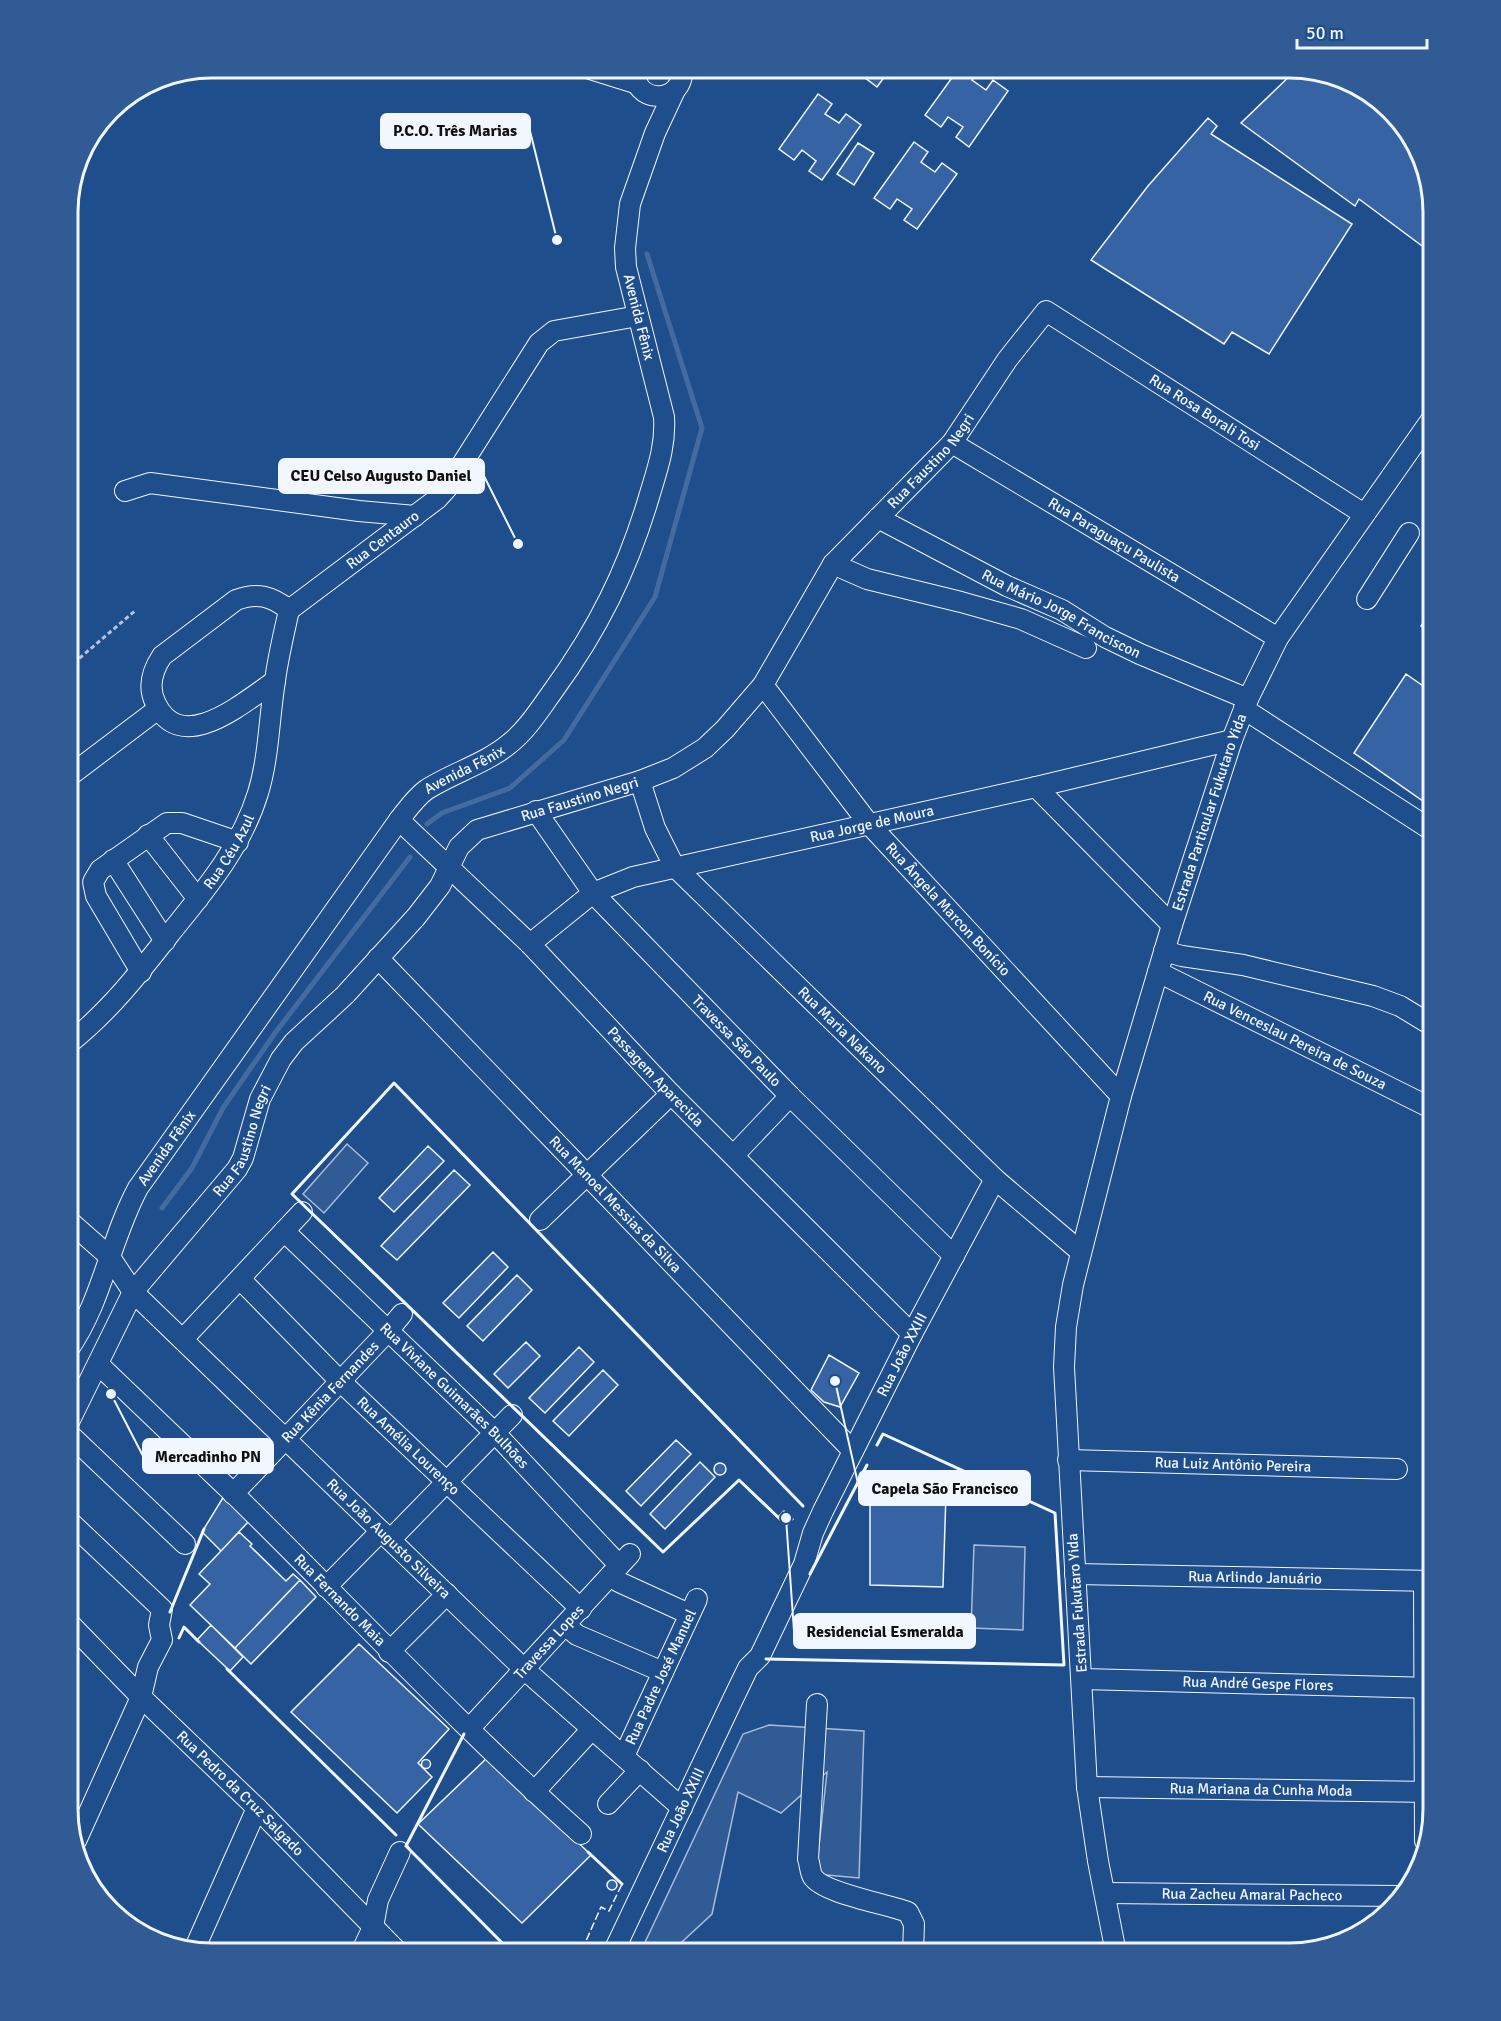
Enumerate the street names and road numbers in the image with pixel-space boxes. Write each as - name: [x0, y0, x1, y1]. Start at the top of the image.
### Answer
- street label: Avenida Fênix: [620, 272, 658, 362]
- street label: Rua Rosa Borali Tosi: [1146, 370, 1264, 454]
- street label: Rua Faustino Negri: [884, 410, 978, 512]
- street label: Rua Paraguaçu Paulista: [1045, 494, 1184, 586]
- street label: Rua Centauro: [343, 507, 423, 573]
- street label: Rua Mário Jorge Franciscon: [979, 565, 1144, 662]
- street label: Estrada Particular Fukutaro Yida: [1168, 711, 1250, 913]
- street label: Avenida Fênix: [421, 741, 508, 798]
- street label: Rua Faustino Negri: [519, 773, 640, 825]
- street label: Rua Jorge de Moura: [808, 801, 936, 846]
- street label: Rua Céu Azul: [199, 812, 258, 893]
- street label: Rua Ângela Marcon Bonício: [882, 839, 1014, 980]
- street label: Rua Maria Nakano: [794, 983, 891, 1078]
- street label: Rua Venceslau Pereira de Souza: [1200, 987, 1390, 1093]
- street label: Travessa São Paulo: [688, 991, 785, 1091]
- street label: Passagem Aparecida: [603, 1023, 707, 1130]
- street label: Rua Faustino Negri: [209, 1082, 275, 1200]
- street label: Avenida Fênix: [134, 1107, 199, 1189]
- street label: Rua Manoel Messias da Silva: [545, 1132, 685, 1276]
- street label: Rua João XXIII: [873, 1309, 931, 1400]
- street label: Rua Viviane Guimarães Bulhões: [376, 1319, 533, 1473]
- street label: Rua Kênia Fernandes: [278, 1337, 383, 1446]
- street label: Rua Amélia Lourenço: [353, 1393, 464, 1499]
- street label: Rua Luiz Antônio Pereira: [1154, 1453, 1312, 1476]
- street label: Rua João Augusto Silveira: [323, 1475, 454, 1602]
- street label: Estrada Fukutaro Yida: [1063, 1533, 1091, 1673]
- street label: Rua Fernando Maia: [290, 1550, 390, 1650]
- street label: Rua Arlindo Januário: [1188, 1567, 1322, 1588]
- street label: Travessa Lopes: [510, 1601, 588, 1683]
- street label: Rua Padre José Manuel: [621, 1606, 700, 1748]
- street label: Rua André Gespe Flores: [1182, 1673, 1334, 1694]
- street label: Rua Pedro da Cruz Salgado: [173, 1727, 308, 1860]
- street label: Rua João XXIII: [653, 1765, 708, 1856]
- street label: Rua Mariana da Cunha Moda: [1169, 1779, 1353, 1800]
- street label: Rua Zacheu Amaral Pacheco: [1162, 1885, 1343, 1904]

